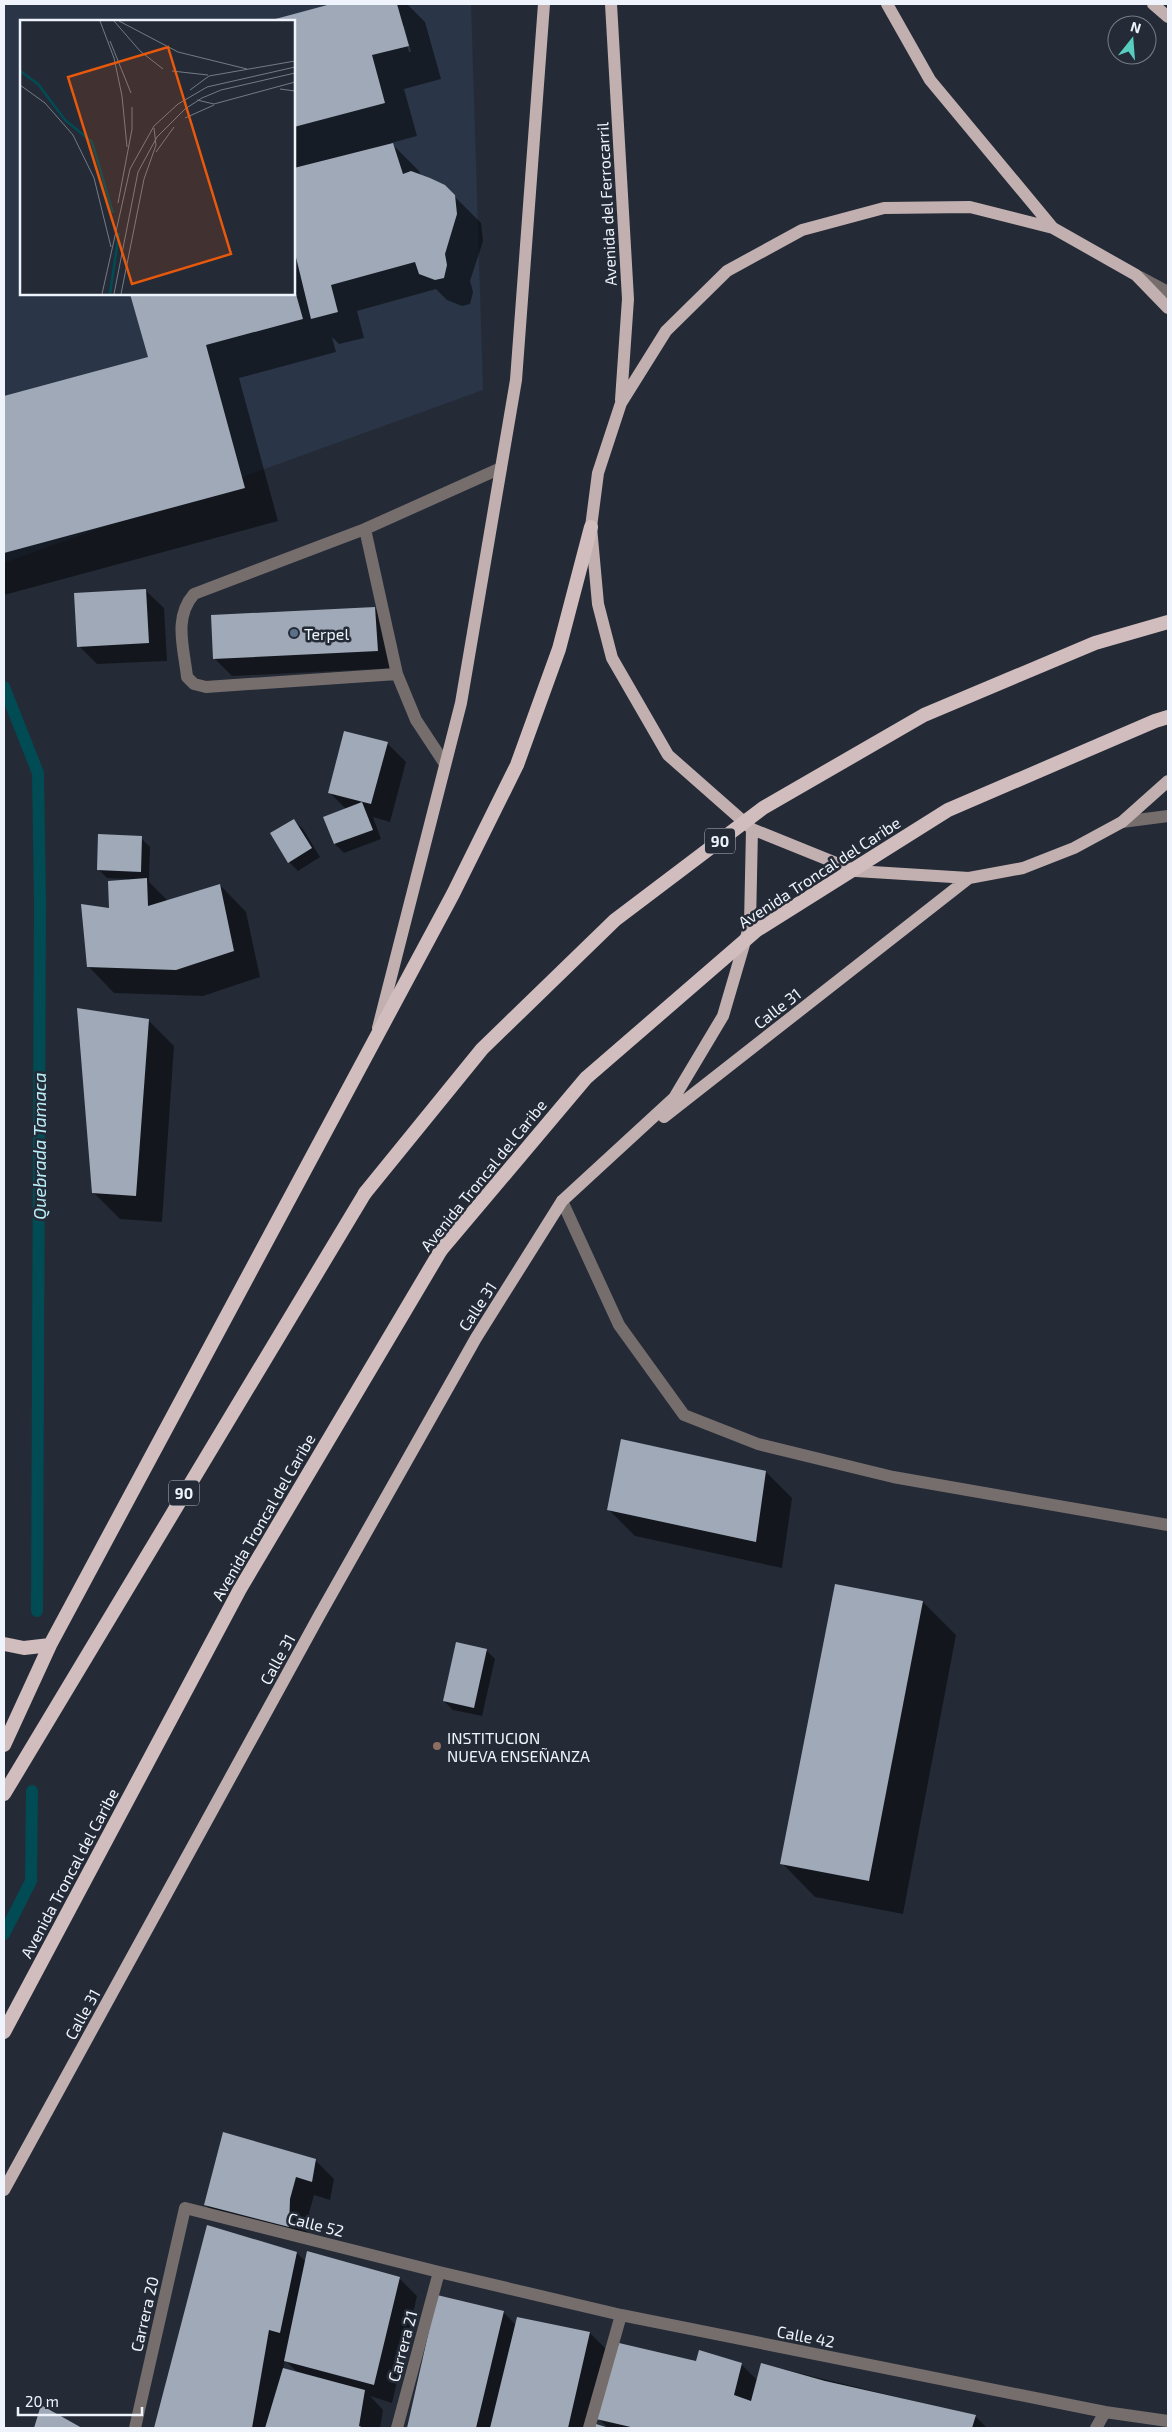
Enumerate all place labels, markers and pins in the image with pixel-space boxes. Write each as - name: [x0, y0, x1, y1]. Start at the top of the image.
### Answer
- place label: Terpel: [304, 624, 349, 643]
- marker: Terpel: [288, 627, 300, 639]
- place label: INSTITUCION NUEVA ENSEÑANZA: [447, 1728, 590, 1765]
- marker: INSTITUCION NUEVA ENSEÑANZA: [431, 1740, 443, 1752]

